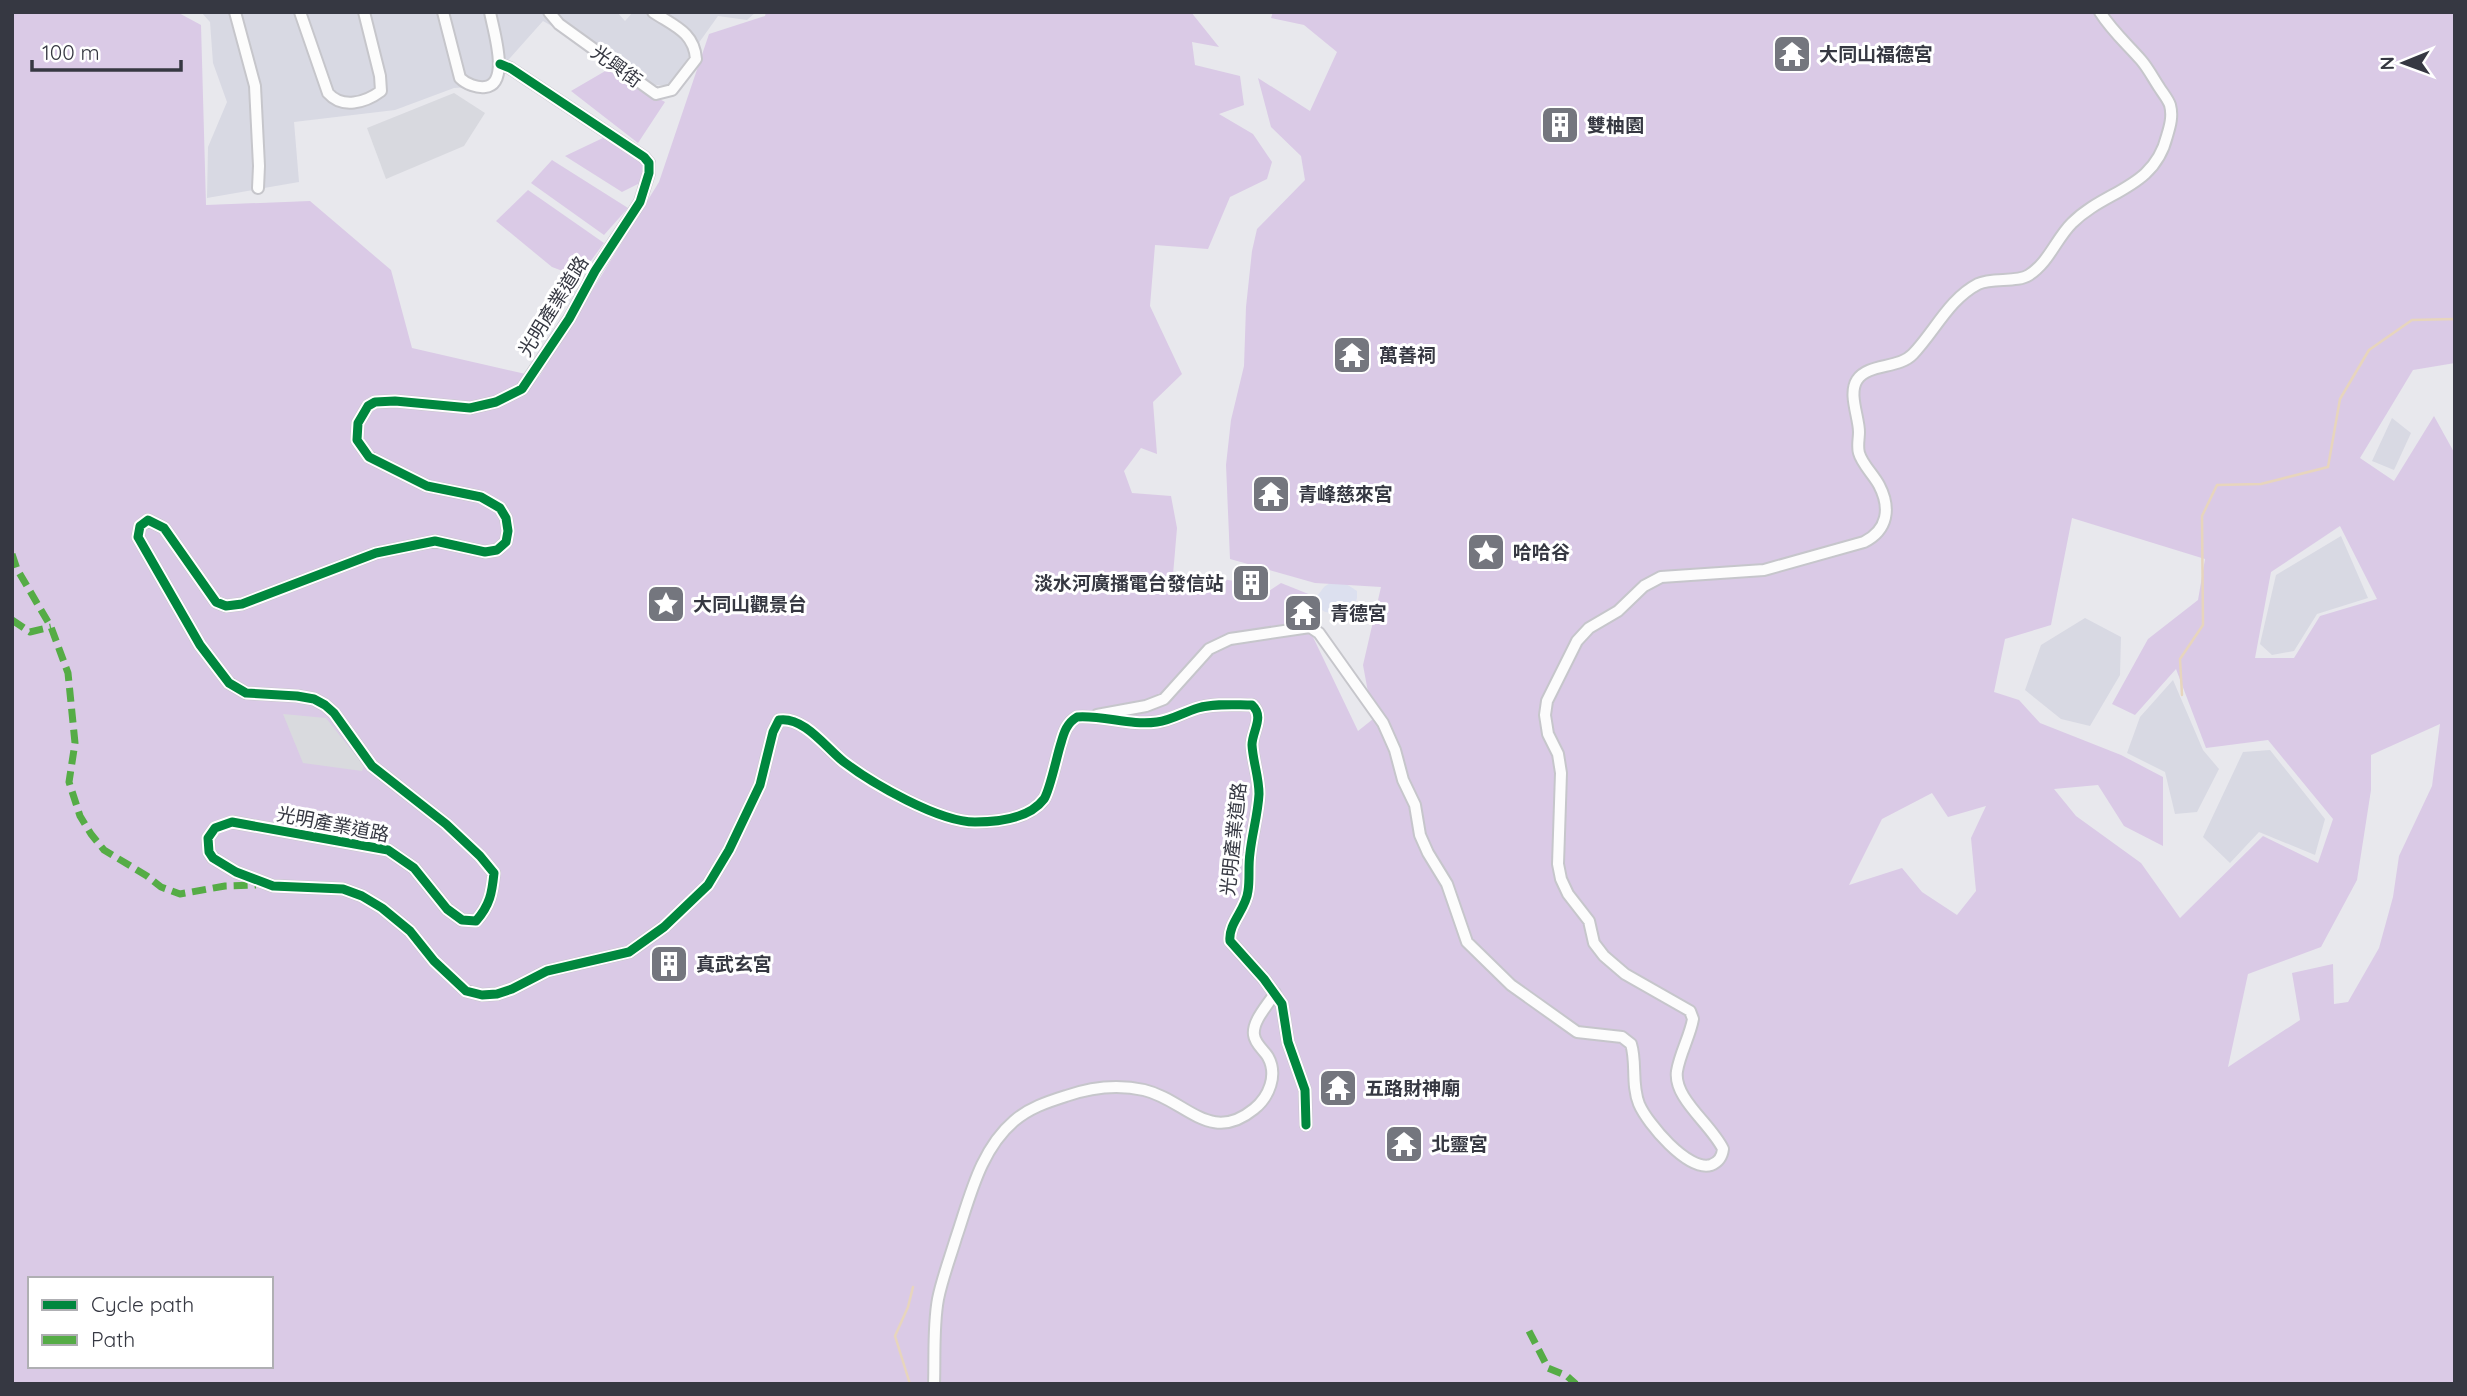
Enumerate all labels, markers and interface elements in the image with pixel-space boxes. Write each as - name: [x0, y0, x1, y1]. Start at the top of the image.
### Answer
- scale bar: [32, 28, 180, 72]
- north arrow: [2369, 28, 2439, 98]
- temple icon: 大同山福德宮: [1771, 33, 1813, 75]
- text: 100 m: [42, 39, 100, 65]
- street label: 光興街: [587, 40, 647, 92]
- place label: 大同山福德宮: [1819, 42, 1933, 66]
- text: N: [2375, 56, 2399, 70]
- building icon: 雙柚園: [1539, 104, 1581, 146]
- place label: 雙柚園: [1587, 113, 1644, 137]
- street label: 光明產業道路: [513, 251, 593, 361]
- temple icon: 萬善祠: [1331, 334, 1373, 376]
- place label: 萬善祠: [1379, 343, 1436, 367]
- temple icon: 青峰慈來宮: [1250, 473, 1292, 515]
- place label: 青峰慈來宮: [1298, 482, 1393, 506]
- place icon: 哈哈谷: [1465, 531, 1507, 573]
- place label: 哈哈谷: [1513, 540, 1570, 564]
- building icon: 淡水河廣播電台發信站: [1230, 562, 1272, 604]
- place label: 淡水河廣播電台發信站: [1034, 571, 1224, 595]
- place icon: 大同山觀景台: [645, 583, 687, 625]
- place label: 大同山觀景台: [693, 592, 807, 616]
- temple icon: 青德宮: [1282, 592, 1324, 634]
- place label: 青德宮: [1330, 601, 1387, 625]
- street label: 光明產業道路: [1215, 781, 1251, 897]
- street label: 光明產業道路: [275, 801, 391, 847]
- building icon: 真武玄宮: [648, 943, 690, 985]
- place label: 真武玄宮: [696, 952, 772, 976]
- temple icon: 五路財神廟: [1317, 1067, 1359, 1109]
- place label: 五路財神廟: [1365, 1076, 1460, 1100]
- temple icon: 北靈宮: [1383, 1123, 1425, 1165]
- place label: 北靈宮: [1431, 1132, 1488, 1156]
- legend: [28, 1277, 273, 1368]
- text: Cycle path: [91, 1291, 194, 1317]
- text: Path: [91, 1326, 135, 1352]

